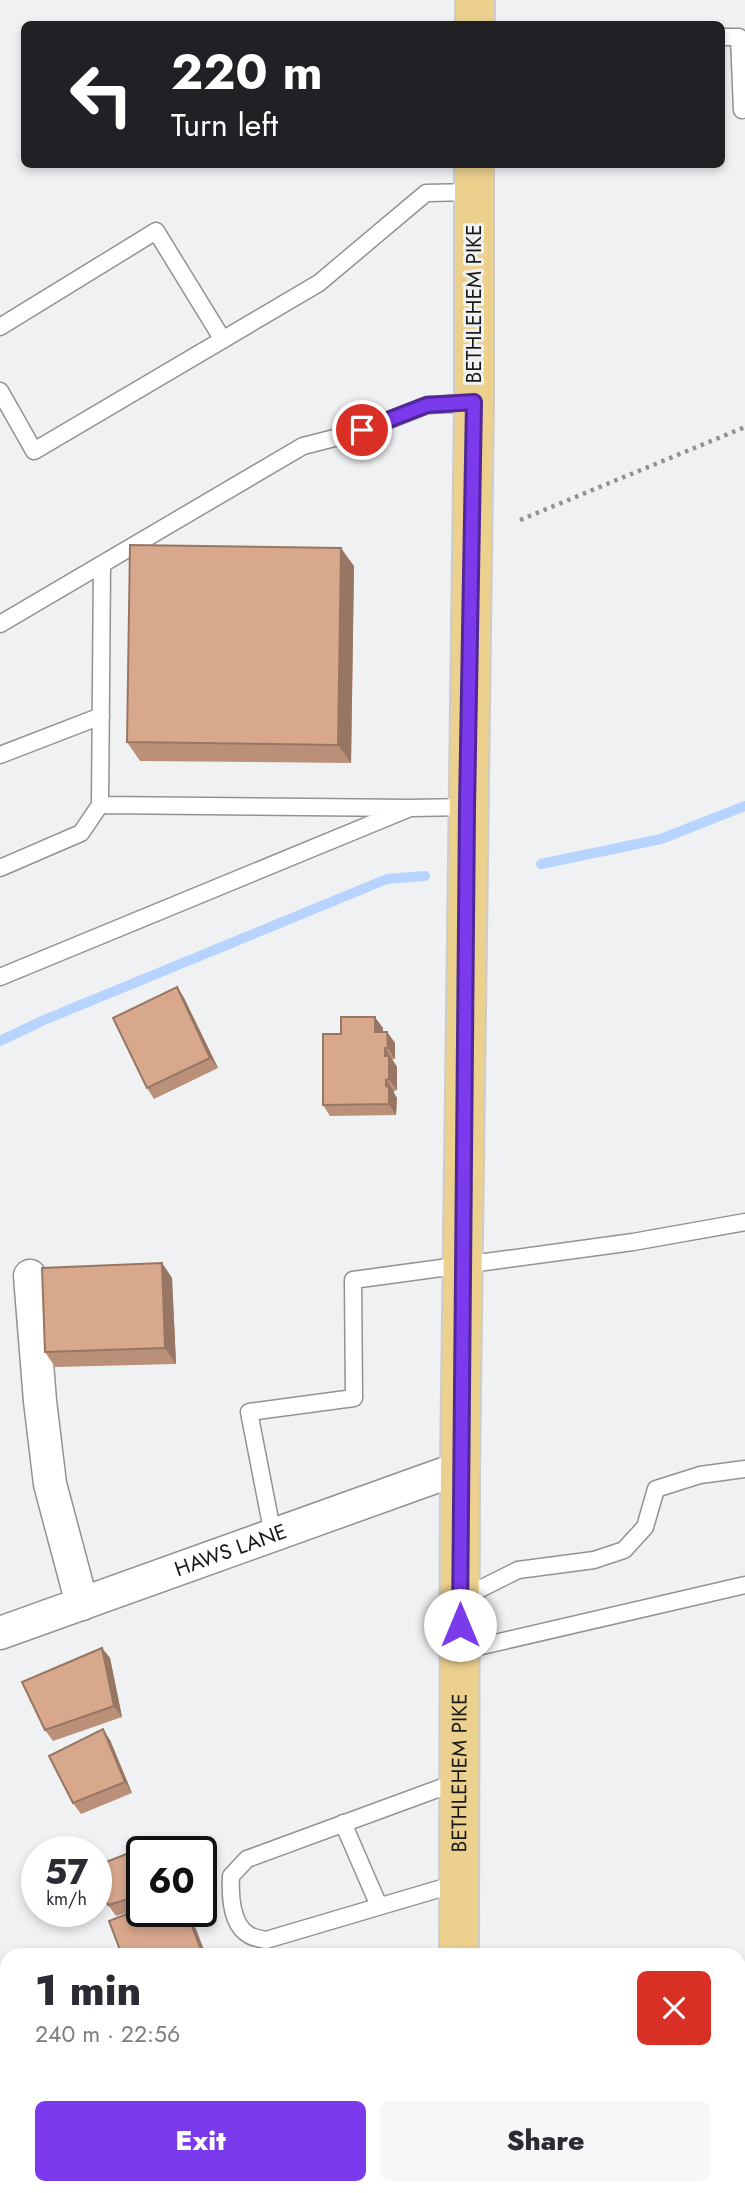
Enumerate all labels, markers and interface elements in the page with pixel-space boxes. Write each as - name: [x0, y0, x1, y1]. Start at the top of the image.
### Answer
- text: 220 m: [171, 37, 323, 107]
- icon: left: [56, 49, 147, 140]
- text: Turn left: [171, 102, 278, 148]
- street label: BETHLEHEM PIKE: [459, 225, 489, 384]
- pin: [332, 400, 392, 460]
- icon: arrive: [343, 411, 381, 449]
- street label: HAWS LANE: [170, 1516, 291, 1584]
- position arrow: [423, 1588, 497, 1662]
- street label: BETHLEHEM PIKE: [444, 1693, 475, 1853]
- speed limit sign: 60: [126, 1836, 217, 1927]
- text: 57: [45, 1847, 88, 1897]
- text: km/h: [46, 1886, 87, 1912]
- text: 1 min: [35, 1960, 141, 2021]
- button: close: [637, 1971, 711, 2045]
- text: 240 m · 22:56: [35, 2017, 180, 2051]
- button: Exit: [35, 2101, 366, 2181]
- button: Share: [380, 2101, 711, 2181]

